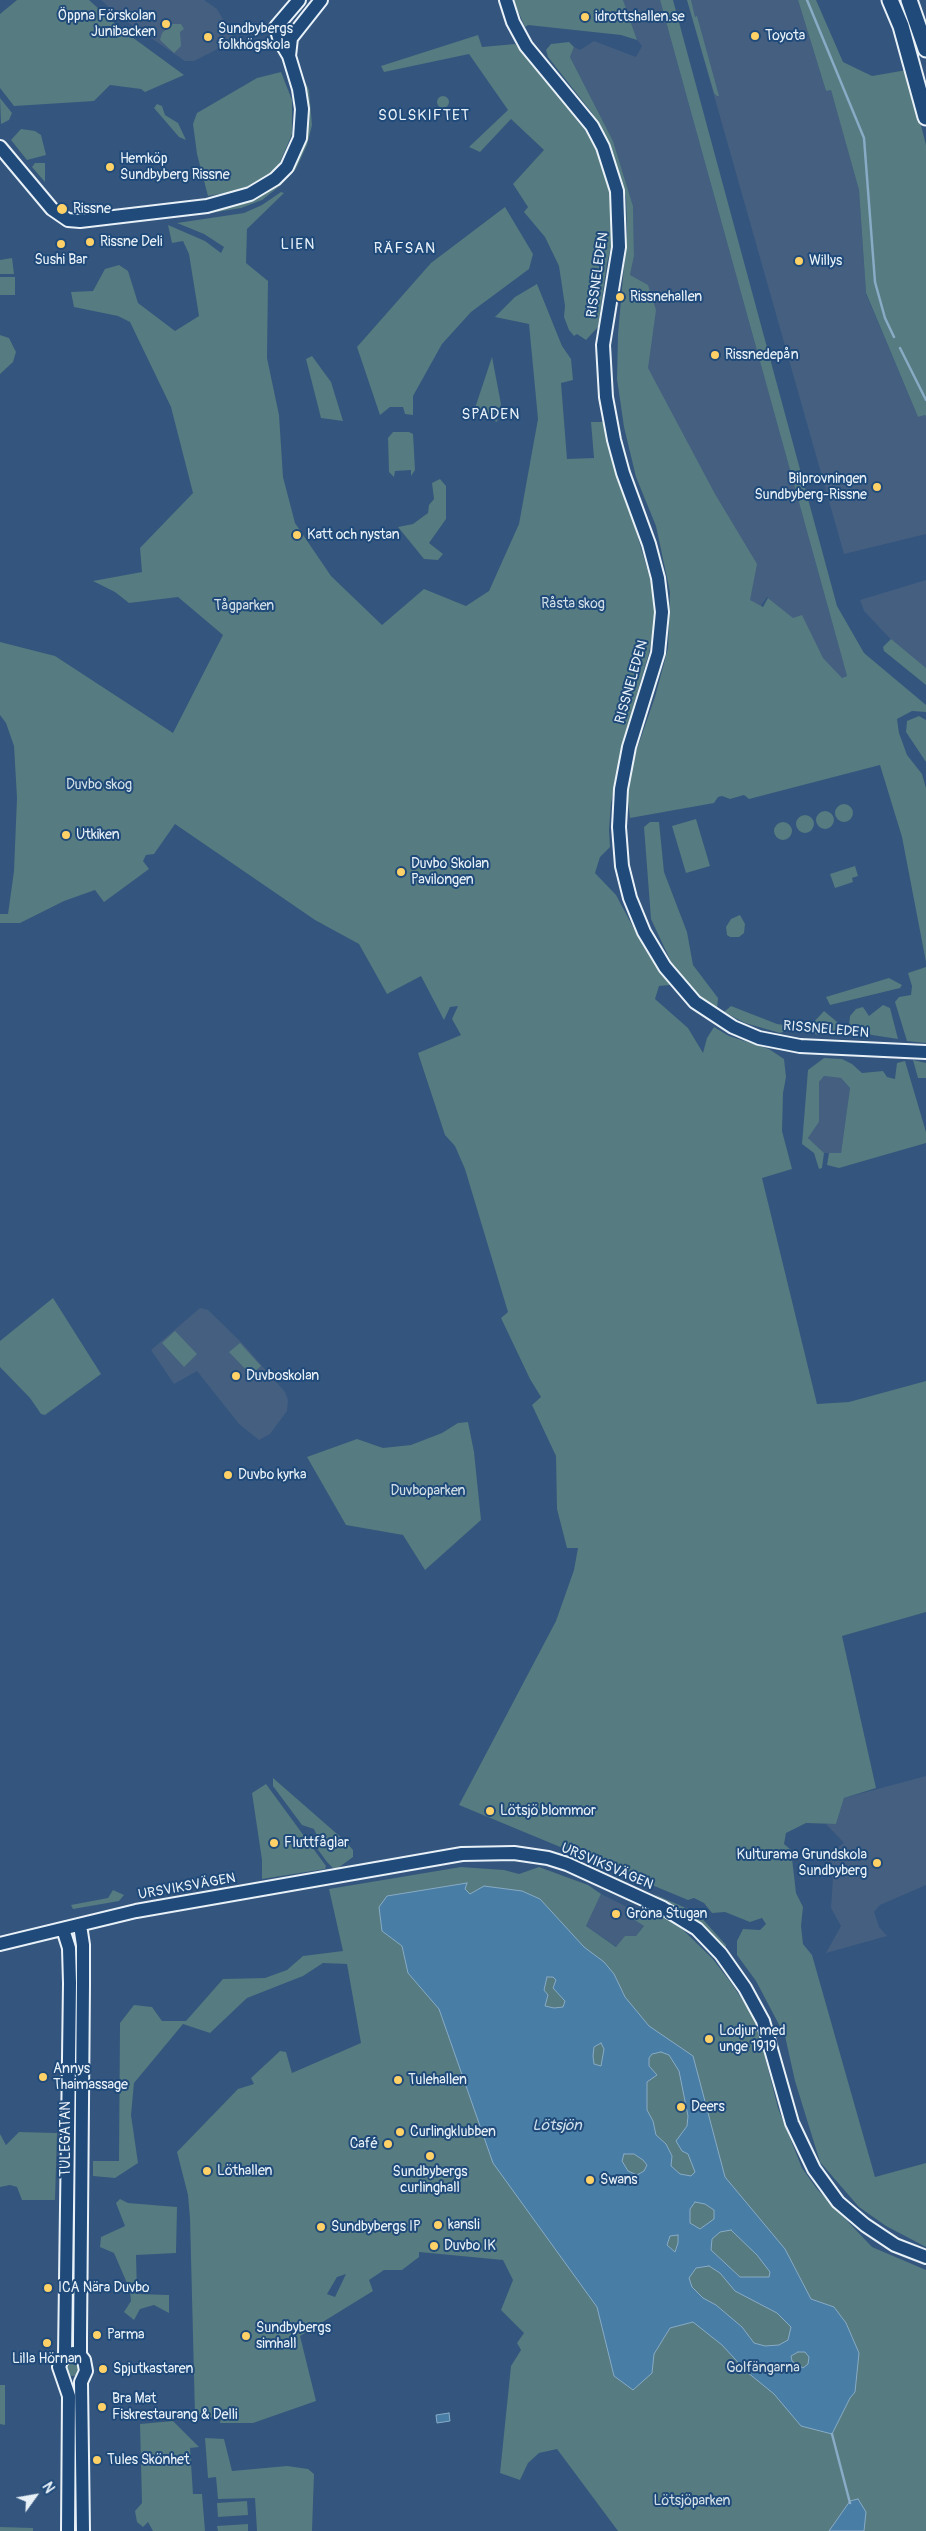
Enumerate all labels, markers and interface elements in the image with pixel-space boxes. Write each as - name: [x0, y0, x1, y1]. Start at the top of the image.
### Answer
- place label: Öppna Förskolan Junibacken: [58, 8, 156, 40]
- place label: idrottshallen.se: [595, 9, 685, 25]
- marker: idrottshallen.se: [579, 11, 591, 23]
- marker: Öppna Förskolan Junibacken: [160, 18, 172, 30]
- place label: Sundbybergs folkhögskola: [218, 21, 293, 54]
- place label: Toyota: [765, 28, 805, 44]
- marker: Toyota: [749, 30, 761, 42]
- marker: Sundbybergs folkhögskola: [202, 31, 214, 43]
- district label: SOLSKIFTET: [377, 107, 471, 125]
- place label: Hemköp Sundbyberg Rissne: [120, 151, 230, 184]
- marker: Hemköp Sundbyberg Rissne: [104, 161, 116, 173]
- place label: Rissne: [73, 201, 111, 217]
- marker: Rissne: [55, 202, 69, 216]
- street label: RISSNELEDEN: [584, 231, 612, 319]
- place label: Rissne Deli: [100, 234, 162, 250]
- marker: Rissne Deli: [84, 236, 96, 248]
- district label: LIEN: [280, 236, 316, 254]
- marker: Sushi Bar: [55, 238, 67, 250]
- district label: RÄFSAN: [373, 240, 437, 258]
- place label: Sushi Bar: [34, 252, 88, 268]
- place label: Willys: [809, 253, 842, 269]
- marker: Willys: [793, 255, 805, 267]
- place label: Rissnehallen: [630, 289, 702, 305]
- marker: Rissnehallen: [614, 291, 626, 303]
- place label: Rissnedepån: [725, 347, 799, 363]
- marker: Rissnedepån: [709, 349, 721, 361]
- district label: SPADEN: [461, 406, 521, 424]
- place label: Bilprovningen Sundbyberg-Rissne: [754, 471, 867, 504]
- marker: Bilprovningen Sundbyberg-Rissne: [871, 481, 883, 493]
- place label: Katt och nystan: [307, 527, 400, 543]
- marker: Katt och nystan: [291, 529, 303, 541]
- park label: Råsta skog: [541, 596, 605, 612]
- park label: Tågparken: [214, 598, 274, 614]
- street label: RISSNELEDEN: [612, 638, 652, 726]
- park label: Duvbo skog: [66, 777, 132, 793]
- place label: Utkiken: [76, 827, 120, 843]
- marker: Utkiken: [60, 829, 72, 841]
- place label: Duvbo Skolan Pavilongen: [411, 856, 489, 889]
- marker: Duvbo Skolan Pavilongen: [395, 866, 407, 878]
- street label: RISSNELEDEN: [782, 1018, 870, 1042]
- place label: Duvboskolan: [246, 1368, 319, 1384]
- marker: Duvboskolan: [230, 1370, 242, 1382]
- place label: Duvbo kyrka: [238, 1467, 306, 1483]
- marker: Duvbo kyrka: [222, 1469, 234, 1481]
- park label: Duvboparken: [391, 1483, 465, 1499]
- place label: Lötsjö blommor: [500, 1803, 596, 1819]
- marker: Lötsjö blommor: [484, 1805, 496, 1817]
- place label: Fluttfåglar: [284, 1835, 349, 1851]
- marker: Fluttfåglar: [268, 1837, 280, 1849]
- street label: URSVIKSVÄGEN: [558, 1840, 656, 1894]
- place label: Kulturama Grundskola Sundbyberg: [736, 1847, 867, 1880]
- marker: Kulturama Grundskola Sundbyberg: [871, 1857, 883, 1869]
- street label: URSVIKSVÄGEN: [137, 1870, 237, 1904]
- place label: Gröna Stugan: [626, 1906, 707, 1922]
- marker: Gröna Stugan: [610, 1908, 622, 1920]
- place label: Lodjur med unge 1919: [719, 2023, 785, 2056]
- marker: Lodjur med unge 1919: [703, 2033, 715, 2045]
- place label: Annys Thaimassage: [53, 2061, 128, 2094]
- marker: Annys Thaimassage: [37, 2071, 49, 2083]
- place label: Tulehallen: [408, 2072, 467, 2088]
- marker: Tulehallen: [392, 2074, 404, 2086]
- place label: Deers: [691, 2099, 725, 2115]
- street label: TULEGATAN: [58, 2101, 74, 2177]
- marker: Deers: [675, 2101, 687, 2113]
- water label: Lötsjön: [532, 2117, 582, 2135]
- place label: Curlingklubben: [410, 2124, 496, 2140]
- marker: Curlingklubben: [394, 2126, 406, 2138]
- place label: Café: [350, 2136, 378, 2152]
- marker: Café: [382, 2138, 394, 2150]
- marker: Sundbybergs curlinghall: [424, 2150, 436, 2162]
- place label: Löthallen: [217, 2163, 272, 2179]
- place label: Sundbybergs curlinghall: [393, 2164, 467, 2196]
- marker: Löthallen: [201, 2165, 213, 2177]
- place label: Swans: [600, 2172, 638, 2188]
- marker: Swans: [584, 2174, 596, 2186]
- place label: kansli: [448, 2217, 480, 2233]
- place label: Sundbybergs IP: [331, 2219, 421, 2235]
- marker: kansli: [432, 2219, 444, 2231]
- marker: Sundbybergs IP: [315, 2221, 327, 2233]
- place label: Duvbo IK: [444, 2238, 496, 2254]
- marker: Duvbo IK: [428, 2240, 440, 2252]
- place label: ICA Nära Duvbo: [58, 2280, 150, 2296]
- marker: ICA Nära Duvbo: [42, 2282, 54, 2294]
- place label: Sundbybergs simhall: [256, 2320, 331, 2352]
- place label: Parma: [107, 2327, 145, 2343]
- marker: Parma: [91, 2329, 103, 2341]
- marker: Sundbybergs simhall: [240, 2330, 252, 2342]
- marker: Lilla Hörnan: [41, 2337, 53, 2349]
- place label: Lilla Hörnan: [12, 2351, 82, 2367]
- park label: Golfängarna: [726, 2360, 800, 2376]
- place label: Spjutkastaren: [113, 2361, 193, 2377]
- marker: Spjutkastaren: [97, 2363, 109, 2375]
- place label: Bra Mat Fiskrestaurang & Delli: [112, 2391, 238, 2424]
- marker: Bra Mat Fiskrestaurang & Delli: [96, 2401, 108, 2413]
- place label: Tules Skönhet: [107, 2452, 190, 2468]
- marker: Tules Skönhet: [91, 2454, 103, 2466]
- north arrow: [10, 2471, 60, 2521]
- text: N: [38, 2479, 58, 2496]
- park label: Lötsjöparken: [654, 2493, 730, 2509]

